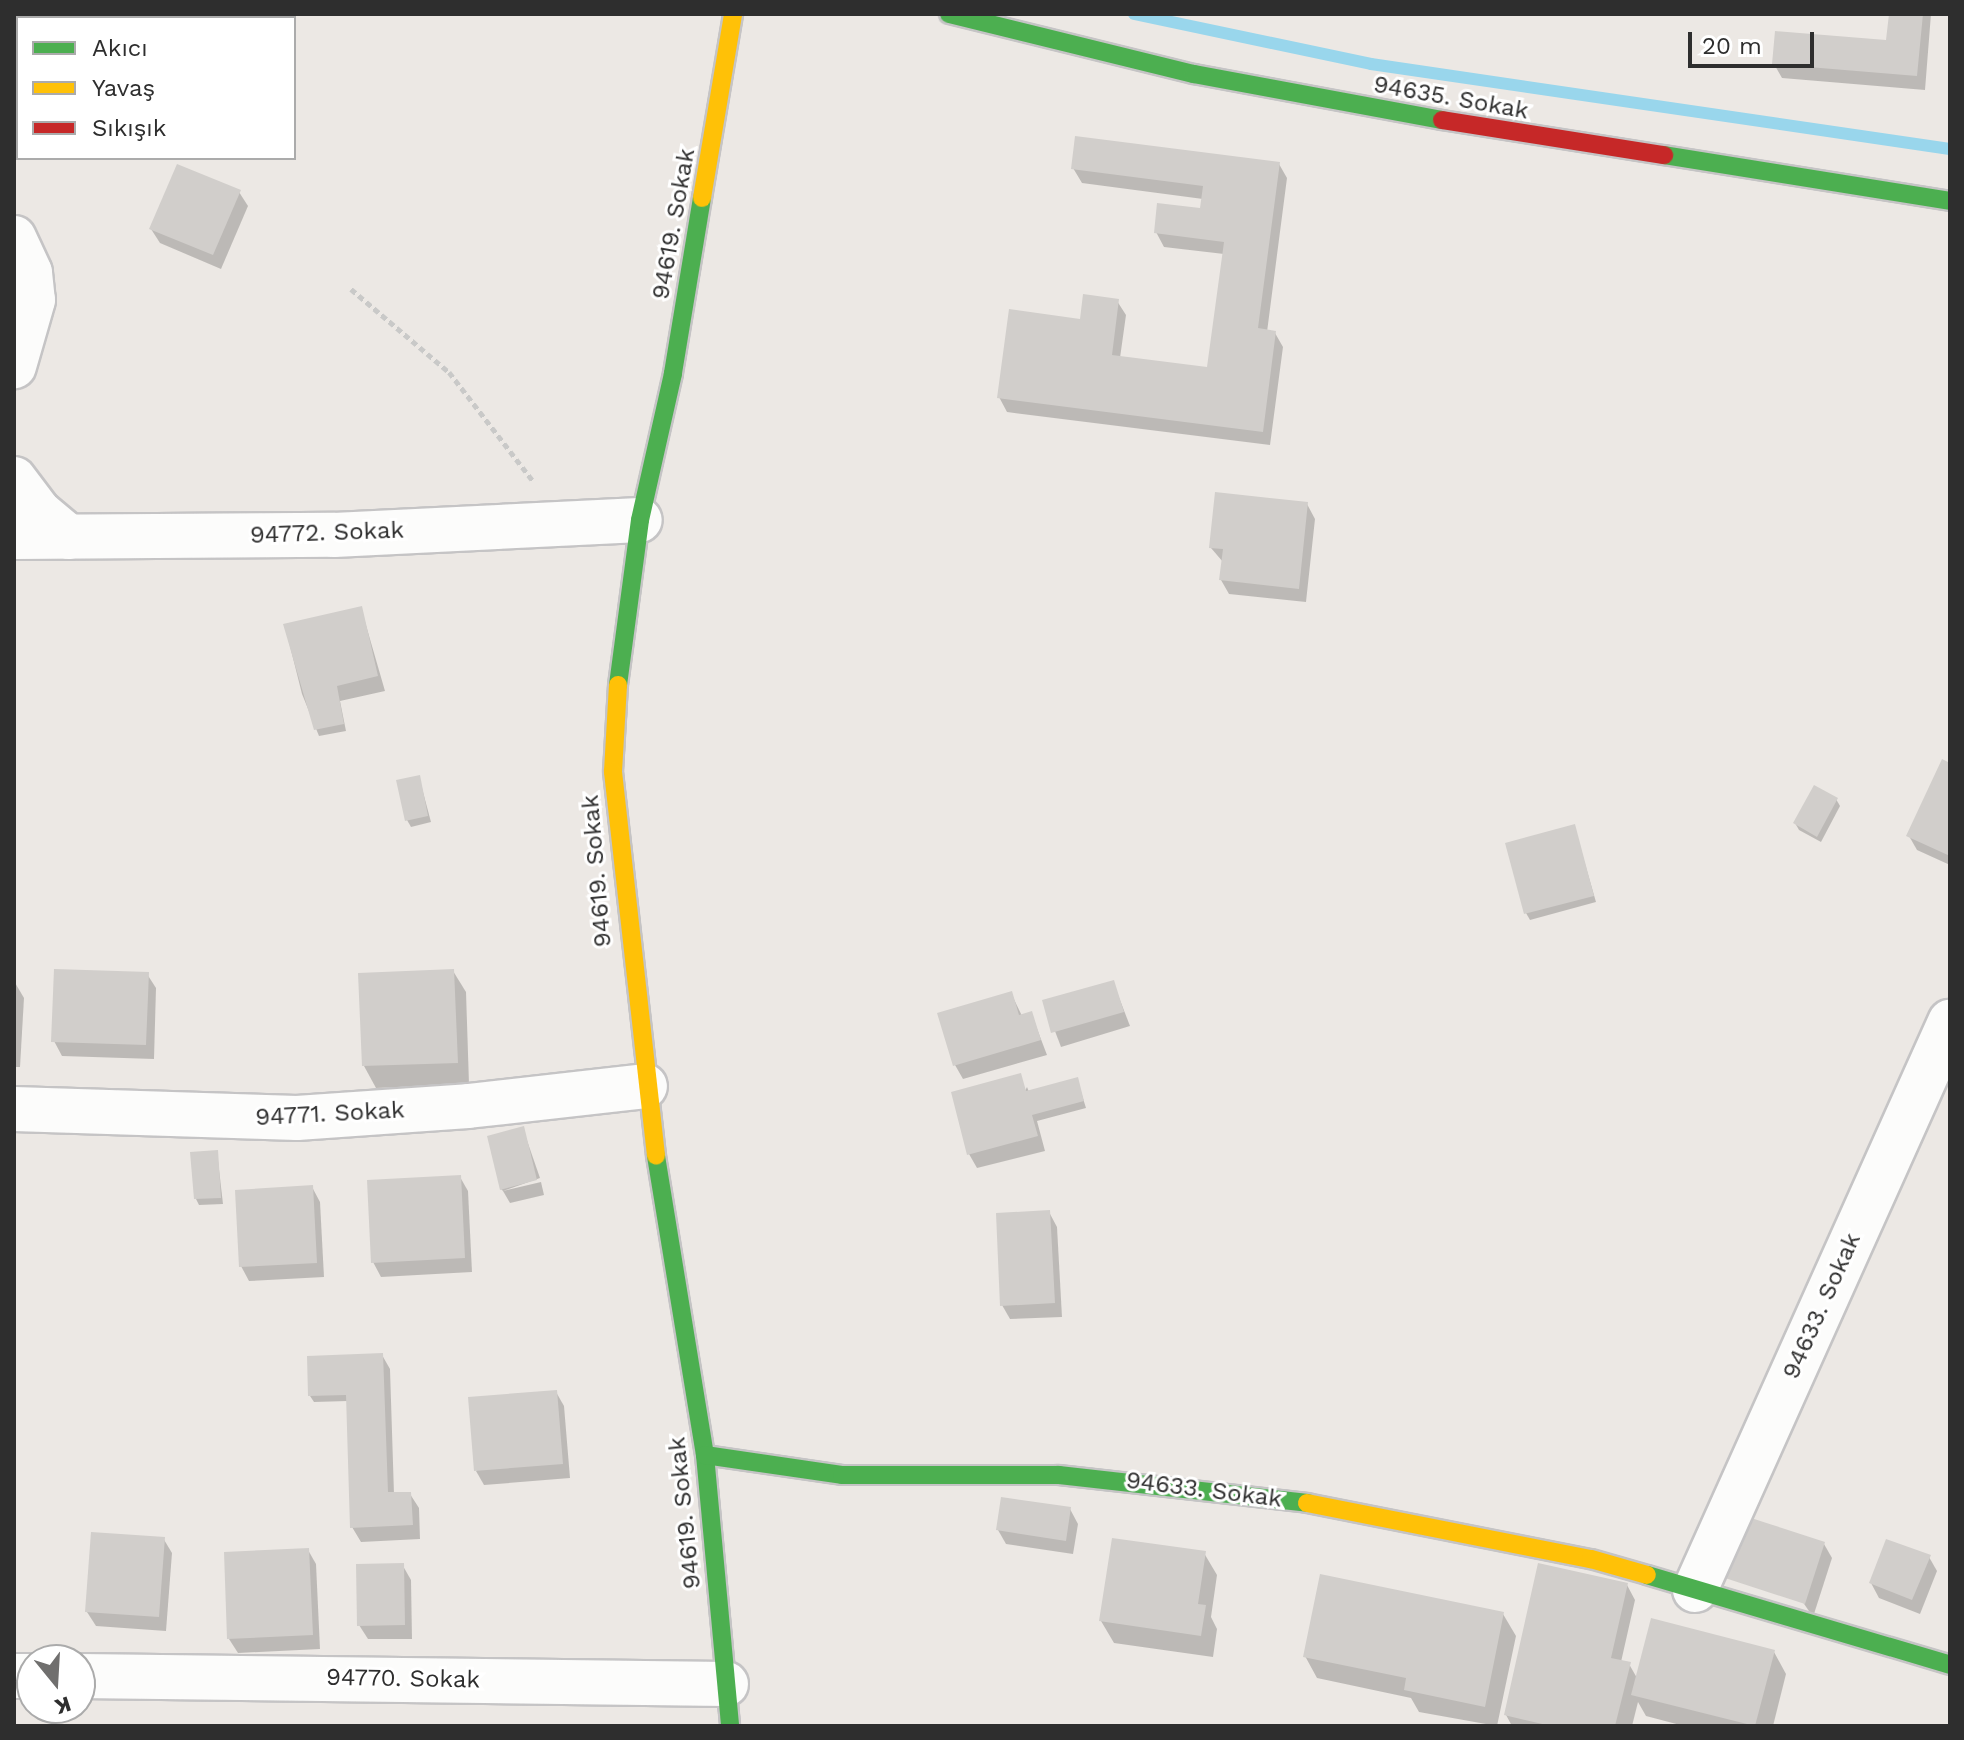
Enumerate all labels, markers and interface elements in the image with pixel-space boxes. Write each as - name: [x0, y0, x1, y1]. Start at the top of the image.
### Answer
- legend: [16, 16, 296, 160]
- scale bar: [1692, 16, 1818, 66]
- text: 20 m: [1702, 32, 1762, 60]
- text: Akıcı: [92, 34, 148, 62]
- street label: 94635. Sokak: [1371, 70, 1531, 126]
- text: Yavaş: [92, 74, 155, 102]
- text: Sıkışık: [92, 114, 166, 142]
- street label: 94619. Sokak: [647, 146, 701, 302]
- street label: 94772. Sokak: [249, 516, 405, 550]
- street label: 94619. Sokak: [576, 794, 618, 948]
- street label: 94771. Sokak: [255, 1096, 405, 1132]
- street label: 94633. Sokak: [1777, 1228, 1867, 1384]
- street label: 94619. Sokak: [663, 1436, 707, 1590]
- street label: 94633. Sokak: [1124, 1466, 1284, 1514]
- north arrow: [16, 1644, 96, 1724]
- street label: 94770. Sokak: [326, 1663, 480, 1695]
- text: K: [52, 1691, 74, 1720]

